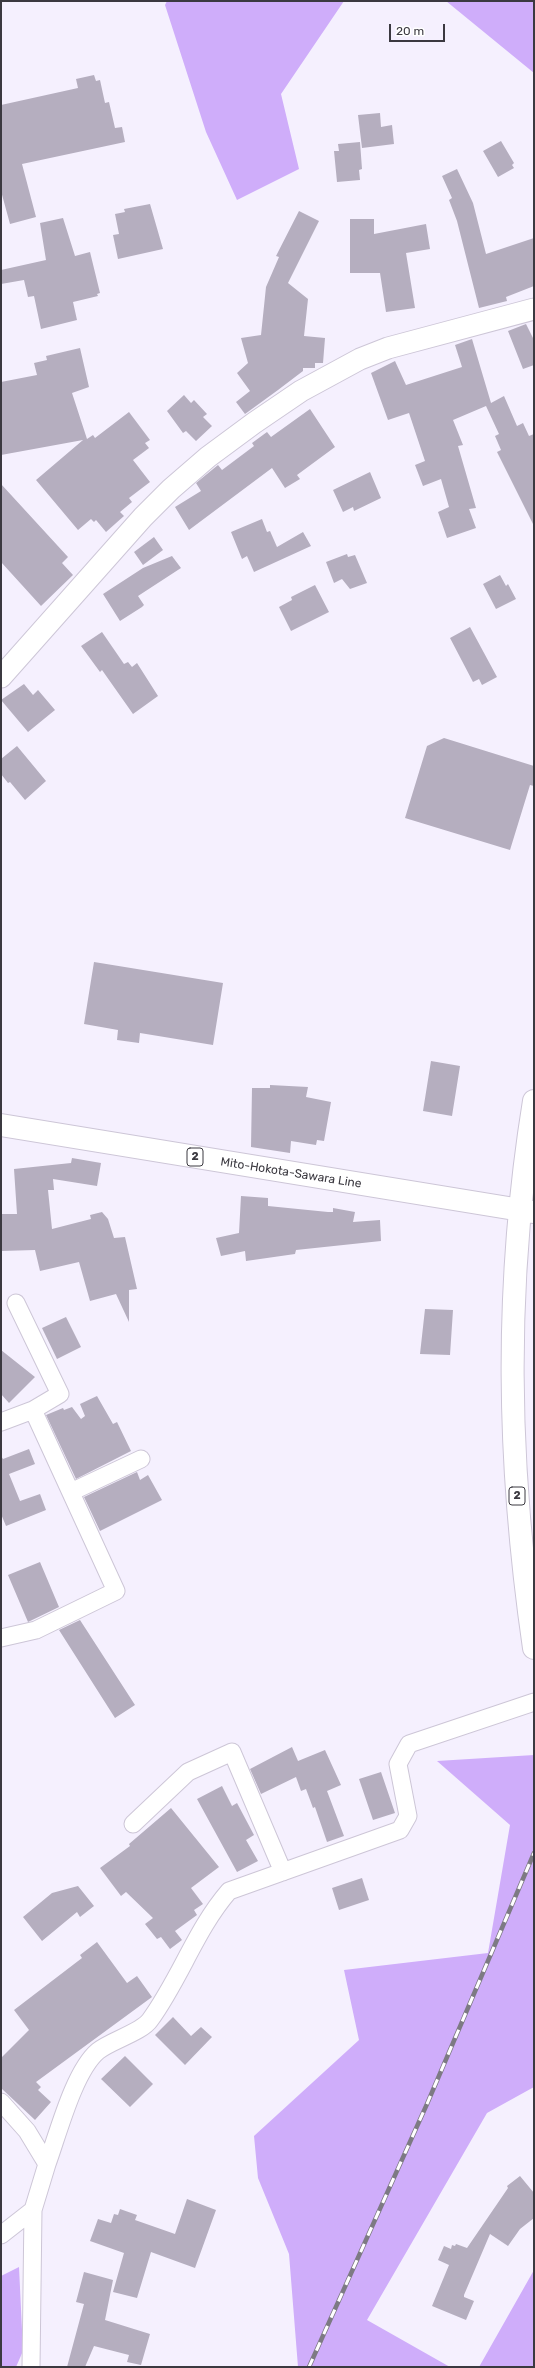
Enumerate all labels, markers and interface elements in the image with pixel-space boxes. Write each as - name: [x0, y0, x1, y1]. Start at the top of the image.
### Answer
- scale bar: [391, 16, 447, 42]
- text: 20 m: [396, 24, 424, 38]
- road number: 2: [187, 1148, 203, 1166]
- street label: Mito-Hokota-Sawara Line: [219, 1155, 363, 1191]
- road number: 2: [509, 1487, 525, 1505]

